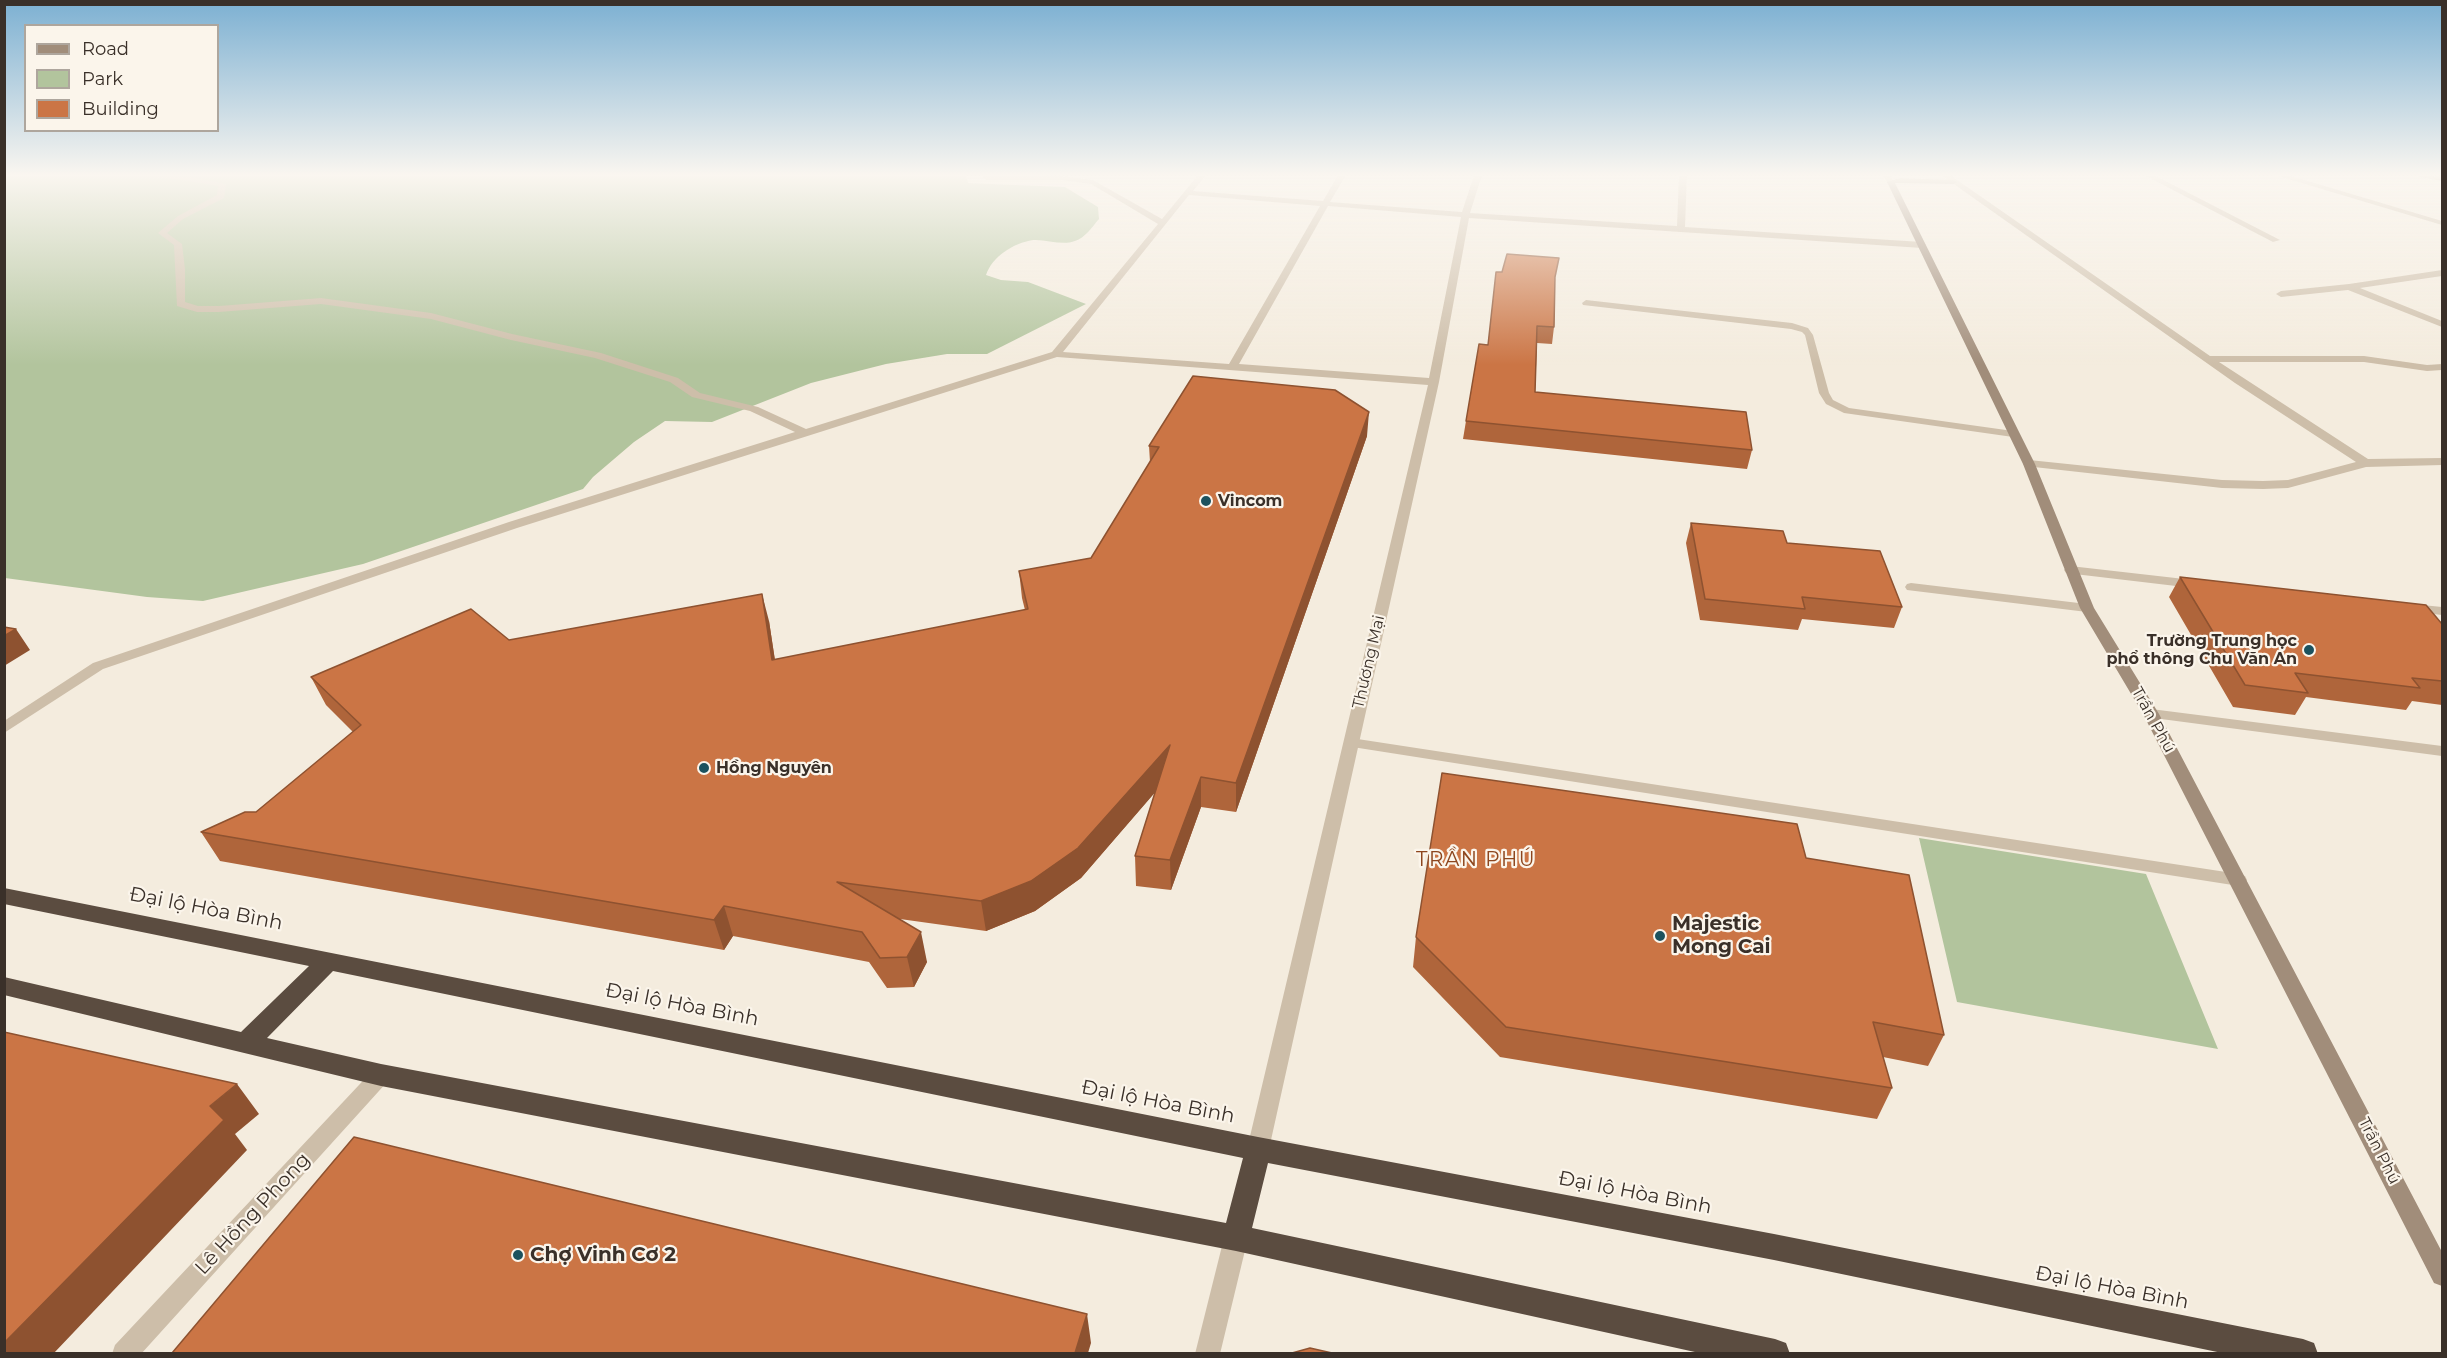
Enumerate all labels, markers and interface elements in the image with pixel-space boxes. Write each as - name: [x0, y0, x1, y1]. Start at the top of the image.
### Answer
- legend: [24, 24, 219, 132]
- text: Road: [82, 38, 129, 60]
- text: Park: [82, 68, 123, 90]
- text: Building: [82, 98, 159, 120]
- place label: Vincom: [1218, 491, 1282, 511]
- marker: Vincom: [1199, 494, 1213, 508]
- street label: Thương Mại: [1349, 613, 1389, 711]
- place label: Trường Trung học phổ thông Chu Văn An: [2106, 631, 2297, 669]
- marker: Trường Trung học phổ thông Chu Văn An: [2302, 643, 2316, 657]
- street label: Trần Phú: [2127, 684, 2179, 756]
- place label: Hồng Nguyên: [716, 758, 832, 778]
- marker: Hồng Nguyên: [697, 761, 711, 775]
- district label: TRẦN PHÚ: [1416, 848, 1536, 872]
- street label: Đại lộ Hòa Bình: [127, 882, 285, 936]
- place label: Majestic Mong Cai: [1672, 912, 1771, 959]
- marker: Majestic Mong Cai: [1653, 929, 1667, 943]
- street label: Đại lộ Hòa Bình: [603, 978, 761, 1032]
- street label: Đại lộ Hòa Bình: [1079, 1075, 1237, 1129]
- street label: Trần Phú: [2354, 1114, 2404, 1188]
- street label: Lê Hồng Phong: [190, 1148, 316, 1280]
- street label: Đại lộ Hòa Bình: [1556, 1166, 1714, 1220]
- place label: Chợ Vinh Cơ 2: [530, 1243, 676, 1267]
- marker: Chợ Vinh Cơ 2: [511, 1248, 525, 1262]
- street label: Đại lộ Hòa Bình: [2033, 1261, 2191, 1315]

